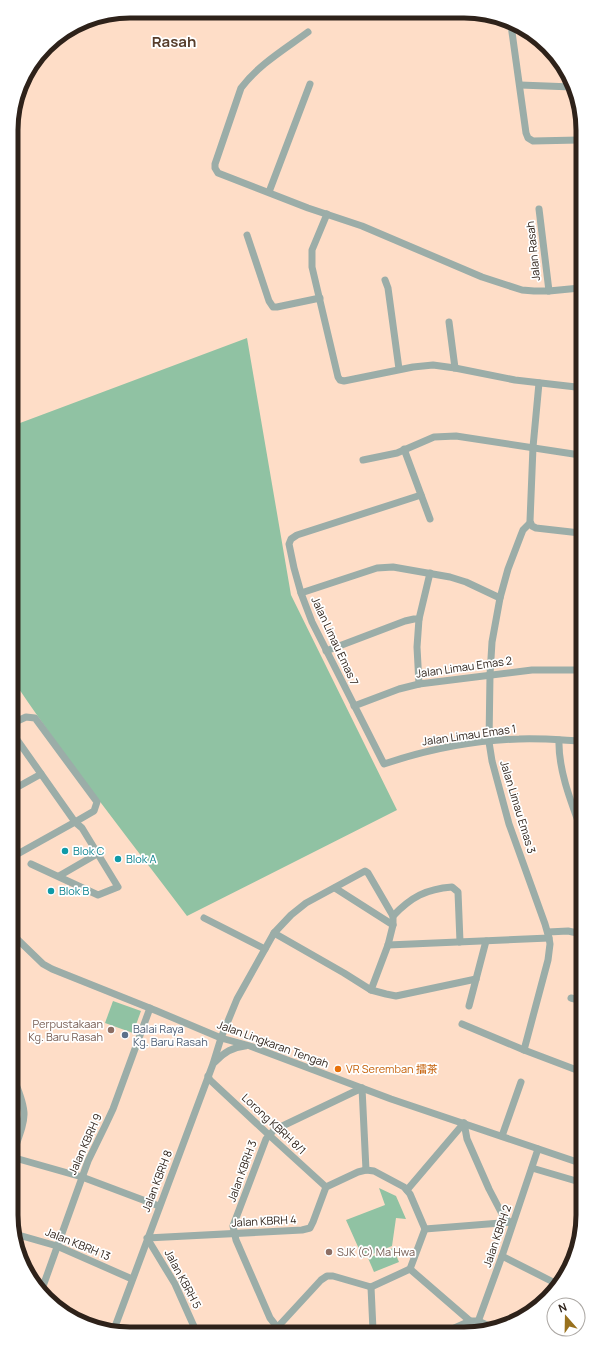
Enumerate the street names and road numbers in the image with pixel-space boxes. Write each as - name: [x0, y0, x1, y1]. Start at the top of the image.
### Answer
- street label: Jalan Rasah: [522, 220, 543, 282]
- street label: Jalan Limau Emas 7: [308, 594, 363, 688]
- street label: Jalan Limau Emas 2: [415, 652, 513, 681]
- street label: Jalan Limau Emas 1: [421, 720, 517, 749]
- street label: Jalan Limau Emas 3: [497, 758, 540, 855]
- street label: Jalan Lingkaran Tengah: [215, 1016, 331, 1071]
- street label: Lorong KBRH 8/1: [239, 1090, 310, 1157]
- street label: Jalan KBRH 9: [64, 1111, 105, 1177]
- street label: Jalan KBRH 3: [223, 1138, 260, 1204]
- street label: Jalan KBRH 8: [138, 1148, 175, 1214]
- street label: Jalan KBRH 2: [479, 1203, 514, 1269]
- street label: Jalan KBRH 4: [231, 1211, 297, 1230]
- street label: Jalan KBRH 13: [43, 1224, 113, 1263]
- street label: Jalan KBRH 5: [162, 1247, 205, 1311]

